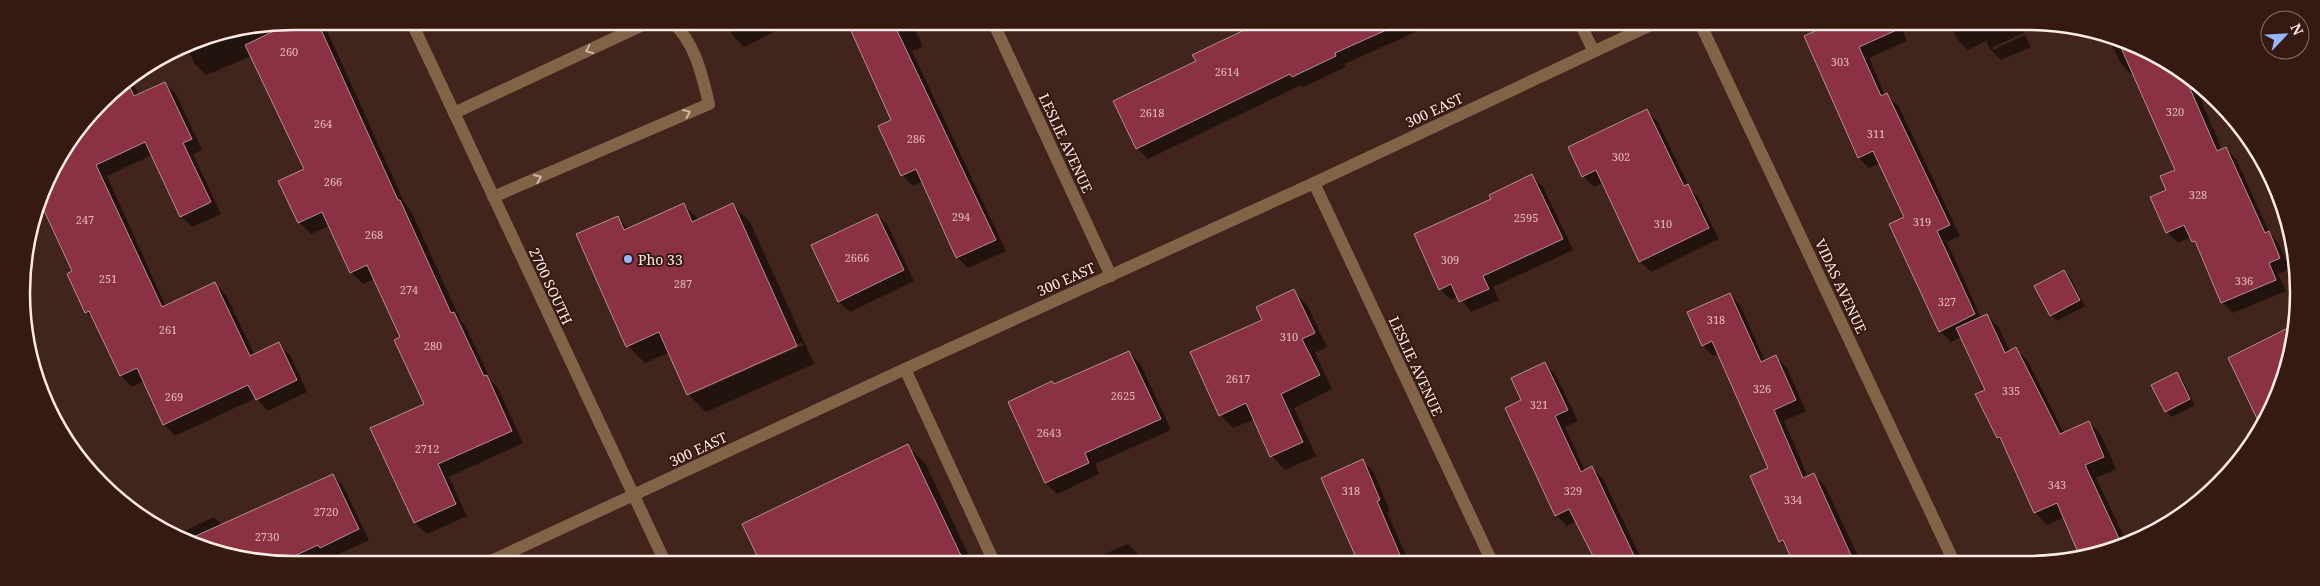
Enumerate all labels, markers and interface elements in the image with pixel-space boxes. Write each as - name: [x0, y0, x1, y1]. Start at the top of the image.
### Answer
- north arrow: [2260, 10, 2310, 60]
- text: N: [2286, 20, 2308, 38]
- one-way arrow: [585, 43, 594, 54]
- house number: 260: [280, 44, 298, 59]
- house number: 303: [1831, 54, 1849, 69]
- house number: 2614: [1215, 64, 1239, 79]
- street label: 300 EAST: [1402, 88, 1466, 132]
- street label: LESLIE AVENUE: [1035, 90, 1097, 196]
- house number: 320: [2166, 104, 2184, 119]
- house number: 2618: [1140, 105, 1164, 120]
- one-way arrow: [682, 109, 691, 120]
- house number: 264: [314, 116, 332, 131]
- house number: 311: [1867, 126, 1885, 141]
- house number: 286: [907, 131, 925, 146]
- house number: 302: [1612, 149, 1630, 164]
- one-way arrow: [533, 173, 542, 184]
- house number: 266: [324, 174, 342, 189]
- house number: 328: [2189, 187, 2207, 202]
- house number: 294: [952, 209, 970, 224]
- house number: 2595: [1514, 210, 1538, 225]
- house number: 247: [76, 212, 94, 227]
- house number: 319: [1913, 214, 1931, 229]
- house number: 310: [1654, 216, 1672, 231]
- house number: 268: [365, 227, 383, 242]
- street label: VIDAS AVENUE: [1811, 236, 1871, 336]
- street label: 2700 SOUTH: [525, 245, 577, 327]
- place label: Pho 33: [638, 250, 683, 269]
- house number: 2666: [845, 250, 869, 265]
- house number: 309: [1441, 252, 1459, 267]
- marker: Pho 33: [622, 253, 634, 265]
- street label: 300 EAST: [1034, 258, 1098, 300]
- house number: 251: [99, 271, 117, 286]
- house number: 336: [2235, 273, 2253, 288]
- house number: 287: [674, 276, 692, 291]
- house number: 274: [400, 282, 418, 297]
- house number: 327: [1938, 294, 1956, 309]
- house number: 318: [1707, 312, 1725, 327]
- street label: LESLIE AVENUE: [1385, 313, 1447, 419]
- house number: 261: [159, 322, 177, 337]
- house number: 310: [1280, 329, 1298, 344]
- house number: 280: [424, 338, 442, 353]
- house number: 2617: [1226, 371, 1250, 386]
- house number: 326: [1753, 381, 1771, 396]
- house number: 335: [2002, 383, 2020, 398]
- house number: 2625: [1111, 388, 1135, 403]
- house number: 269: [165, 389, 183, 404]
- house number: 321: [1530, 397, 1548, 412]
- house number: 2643: [1037, 425, 1061, 440]
- street label: 300 EAST: [666, 427, 730, 471]
- house number: 2712: [415, 441, 439, 456]
- house number: 343: [2048, 477, 2066, 492]
- house number: 318: [1342, 483, 1360, 498]
- house number: 329: [1564, 483, 1582, 498]
- house number: 334: [1784, 492, 1802, 507]
- house number: 2720: [314, 504, 338, 519]
- house number: 2730: [255, 529, 279, 544]

